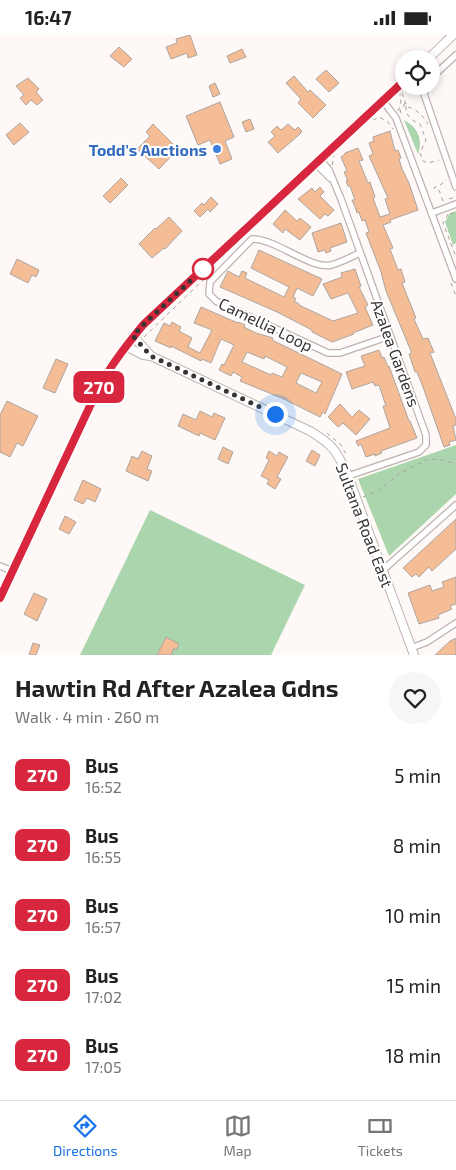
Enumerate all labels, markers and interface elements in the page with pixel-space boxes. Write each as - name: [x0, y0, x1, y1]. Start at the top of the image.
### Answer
- text: 16:47: [25, 6, 71, 29]
- map controls: [395, 50, 440, 95]
- button: locate: [395, 50, 440, 95]
- place label: Todd's Auctions: [89, 140, 207, 159]
- marker: Todd's Auctions: [211, 143, 223, 155]
- unlabelled marker: [192, 258, 214, 280]
- street label: Camellia Loop: [216, 293, 316, 355]
- street label: Azalea Gardens: [368, 297, 424, 409]
- line badge: 270: [70, 371, 128, 403]
- text: 270: [83, 376, 115, 398]
- your location: [263, 402, 288, 427]
- street label: Sultana Road East: [333, 460, 397, 590]
- button: heart: [389, 672, 441, 724]
- text: Hawtin Rd After Azalea Gdns: [15, 673, 338, 702]
- text: Walk · 4 min · 260 m: [15, 707, 159, 726]
- text: Bus: [85, 754, 119, 777]
- text: 270: [27, 764, 58, 786]
- text: 5 min: [394, 764, 441, 787]
- text: 16:52: [85, 777, 122, 796]
- text: Bus: [85, 824, 119, 847]
- text: 270: [27, 834, 58, 856]
- text: 8 min: [393, 834, 441, 857]
- text: 16:55: [85, 847, 121, 866]
- text: Bus: [85, 894, 119, 917]
- text: 270: [27, 904, 58, 926]
- text: 10 min: [385, 904, 441, 927]
- text: 16:57: [85, 917, 121, 936]
- text: Bus: [85, 964, 119, 987]
- text: 270: [27, 974, 58, 996]
- text: 15 min: [387, 974, 441, 997]
- text: 17:02: [85, 987, 122, 1006]
- text: Bus: [85, 1034, 119, 1057]
- text: 270: [27, 1044, 58, 1066]
- text: 18 min: [385, 1044, 441, 1067]
- text: 17:05: [85, 1057, 122, 1076]
- tab: Directions: [53, 1112, 118, 1159]
- tab: Map: [224, 1112, 252, 1159]
- tab: Tickets: [358, 1112, 403, 1159]

